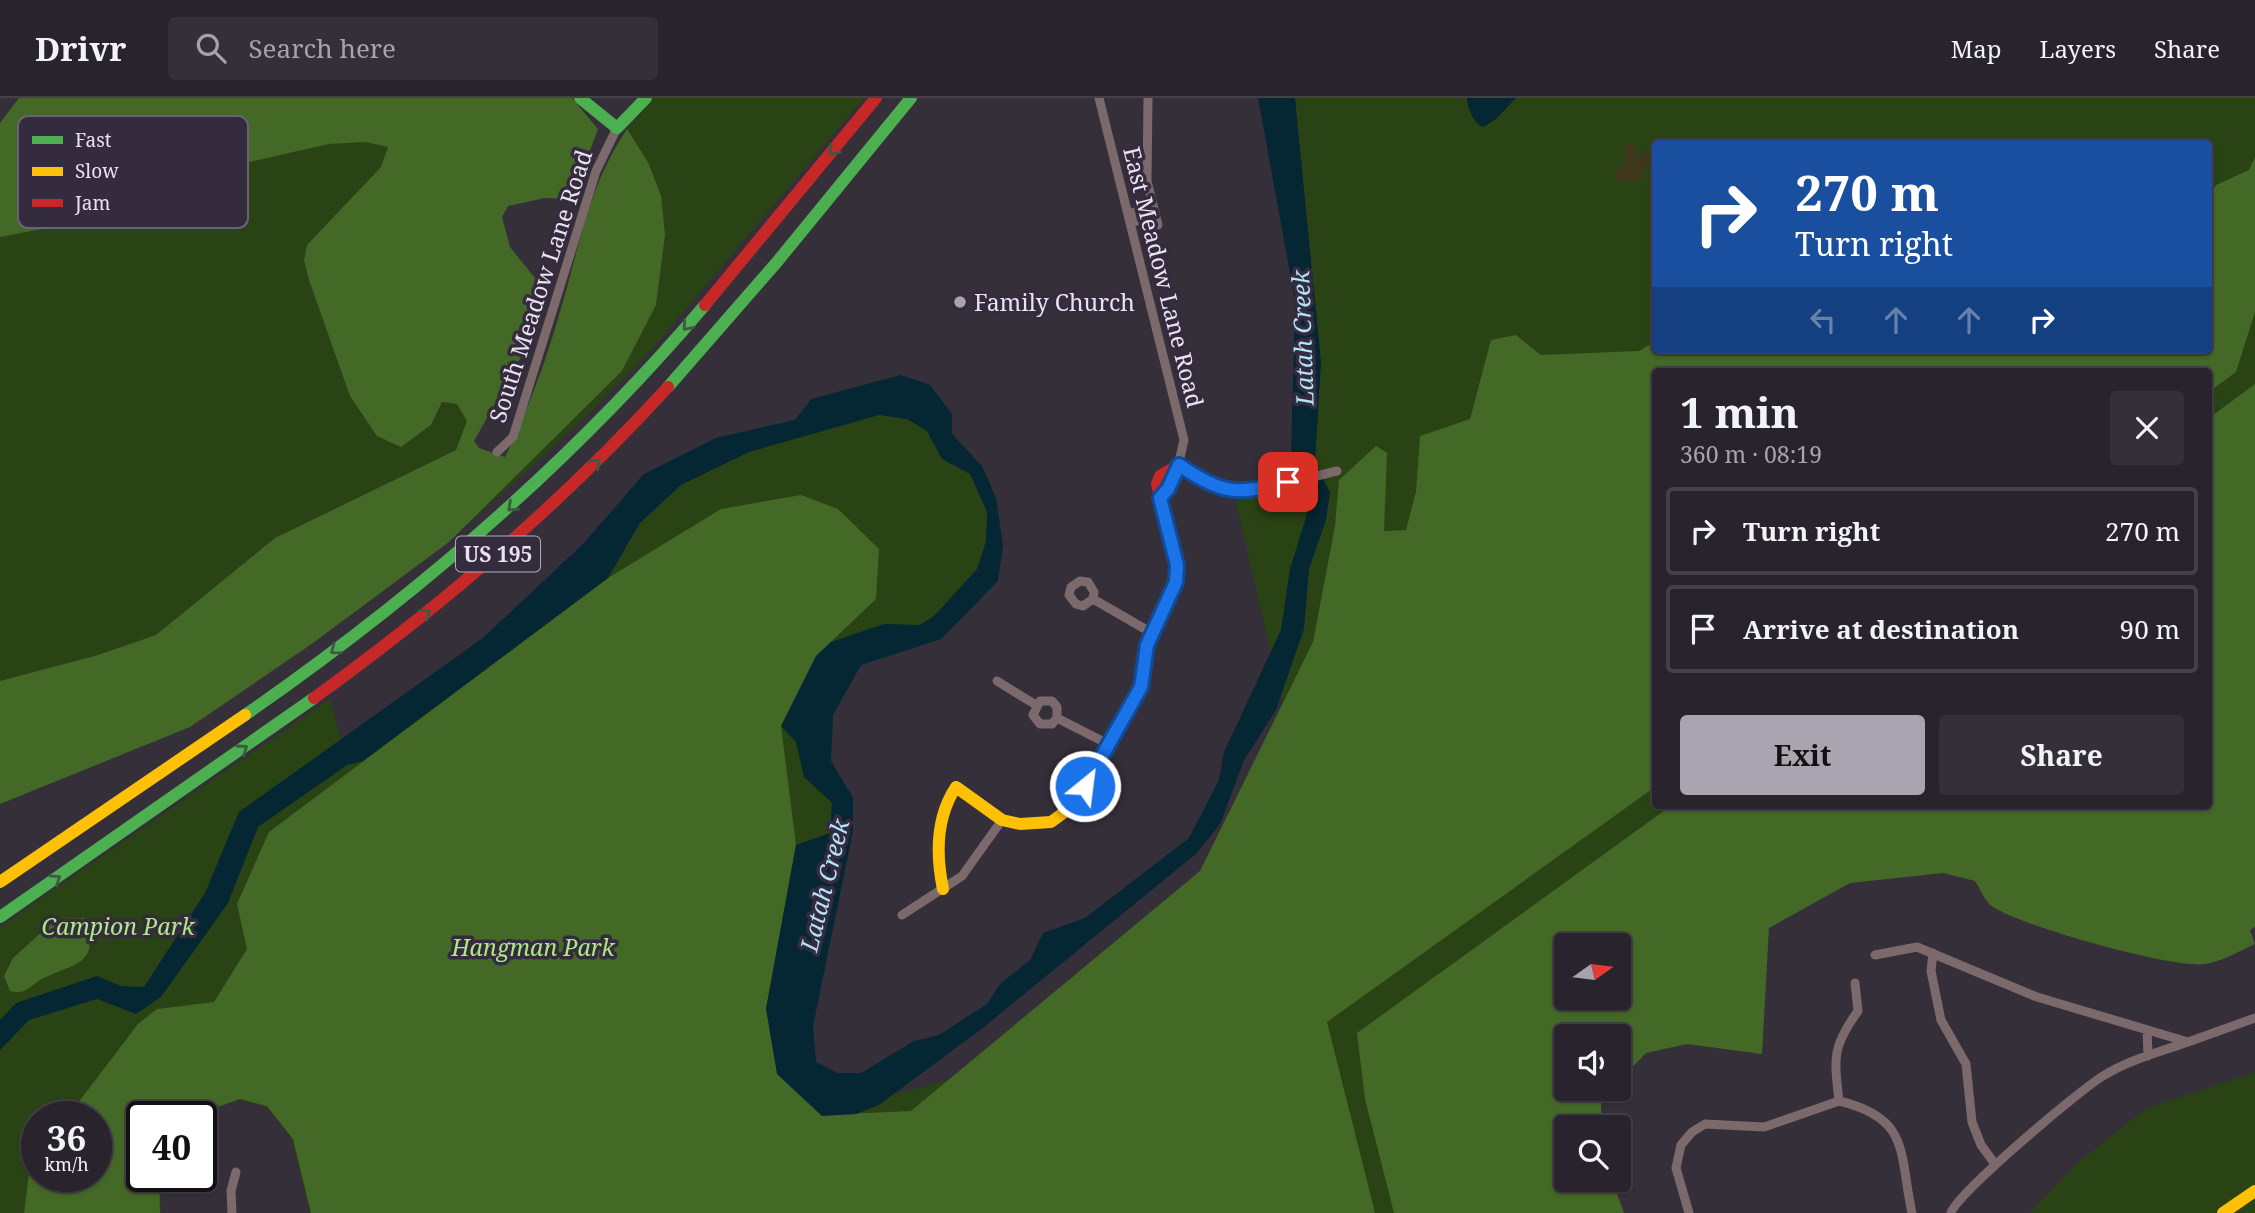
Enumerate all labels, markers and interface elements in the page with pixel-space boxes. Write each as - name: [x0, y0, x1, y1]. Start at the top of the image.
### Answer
- search box: [168, 17, 658, 80]
- text: Drivr: [35, 26, 126, 71]
- icon: search: [192, 29, 230, 67]
- text: Search here: [248, 30, 396, 66]
- text: Map: [1951, 32, 2002, 65]
- text: Layers: [2040, 32, 2116, 65]
- text: Share: [2154, 32, 2220, 65]
- legend: [18, 116, 248, 228]
- text: Fast: [75, 127, 112, 153]
- one-way arrow: [828, 143, 841, 155]
- street label: East Meadow Lane Road: [1116, 143, 1212, 411]
- street label: South Meadow Lane Road: [481, 146, 599, 426]
- text: Slow: [75, 158, 119, 184]
- text: 270 m: [1795, 159, 1939, 225]
- icon: right: [1680, 168, 1771, 259]
- text: Jam: [74, 190, 110, 216]
- text: Turn right: [1795, 222, 1953, 265]
- water label: Latah Creek: [1283, 268, 1321, 407]
- place label: Family Church: [974, 286, 1135, 318]
- marker: Family Church: [952, 294, 968, 310]
- icon: left: [1804, 301, 1842, 339]
- icon: ahead: [1877, 301, 1915, 339]
- icon: ahead: [1950, 301, 1988, 339]
- icon: right: [2023, 301, 2061, 339]
- one-way arrow: [683, 318, 695, 331]
- text: 1 min: [1680, 383, 1799, 440]
- button: close: [2110, 391, 2184, 465]
- text: 360 m · 08:19: [1680, 438, 1822, 470]
- pin: [1258, 452, 1318, 512]
- one-way arrow: [588, 459, 601, 472]
- icon: arrive: [1269, 463, 1307, 501]
- one-way arrow: [507, 498, 520, 511]
- icon: right: [1684, 512, 1722, 550]
- text: Turn right: [1743, 513, 1880, 549]
- text: 270 m: [2105, 513, 2180, 549]
- road number: US 195: [456, 536, 540, 572]
- one-way arrow: [418, 609, 430, 622]
- icon: arrive: [1684, 610, 1722, 648]
- text: Arrive at destination: [1743, 611, 2019, 647]
- text: 90 m: [2120, 611, 2180, 647]
- one-way arrow: [330, 642, 343, 654]
- button: Exit: [1680, 715, 1925, 795]
- button: Share: [1939, 715, 2184, 795]
- one-way arrow: [235, 745, 248, 757]
- position arrow: [1048, 749, 1122, 823]
- water label: Latah Creek: [791, 814, 857, 956]
- one-way arrow: [49, 874, 62, 887]
- park label: Campion Park: [42, 910, 195, 942]
- park label: Hangman Park: [450, 931, 616, 963]
- north arrow: [1554, 933, 1631, 1010]
- map controls: [1554, 933, 1631, 1192]
- button: sound: [1554, 1024, 1631, 1101]
- speed limit sign: 40: [126, 1101, 217, 1192]
- text: 36: [47, 1114, 86, 1161]
- button: search: [1554, 1115, 1631, 1192]
- text: km/h: [44, 1152, 89, 1176]

